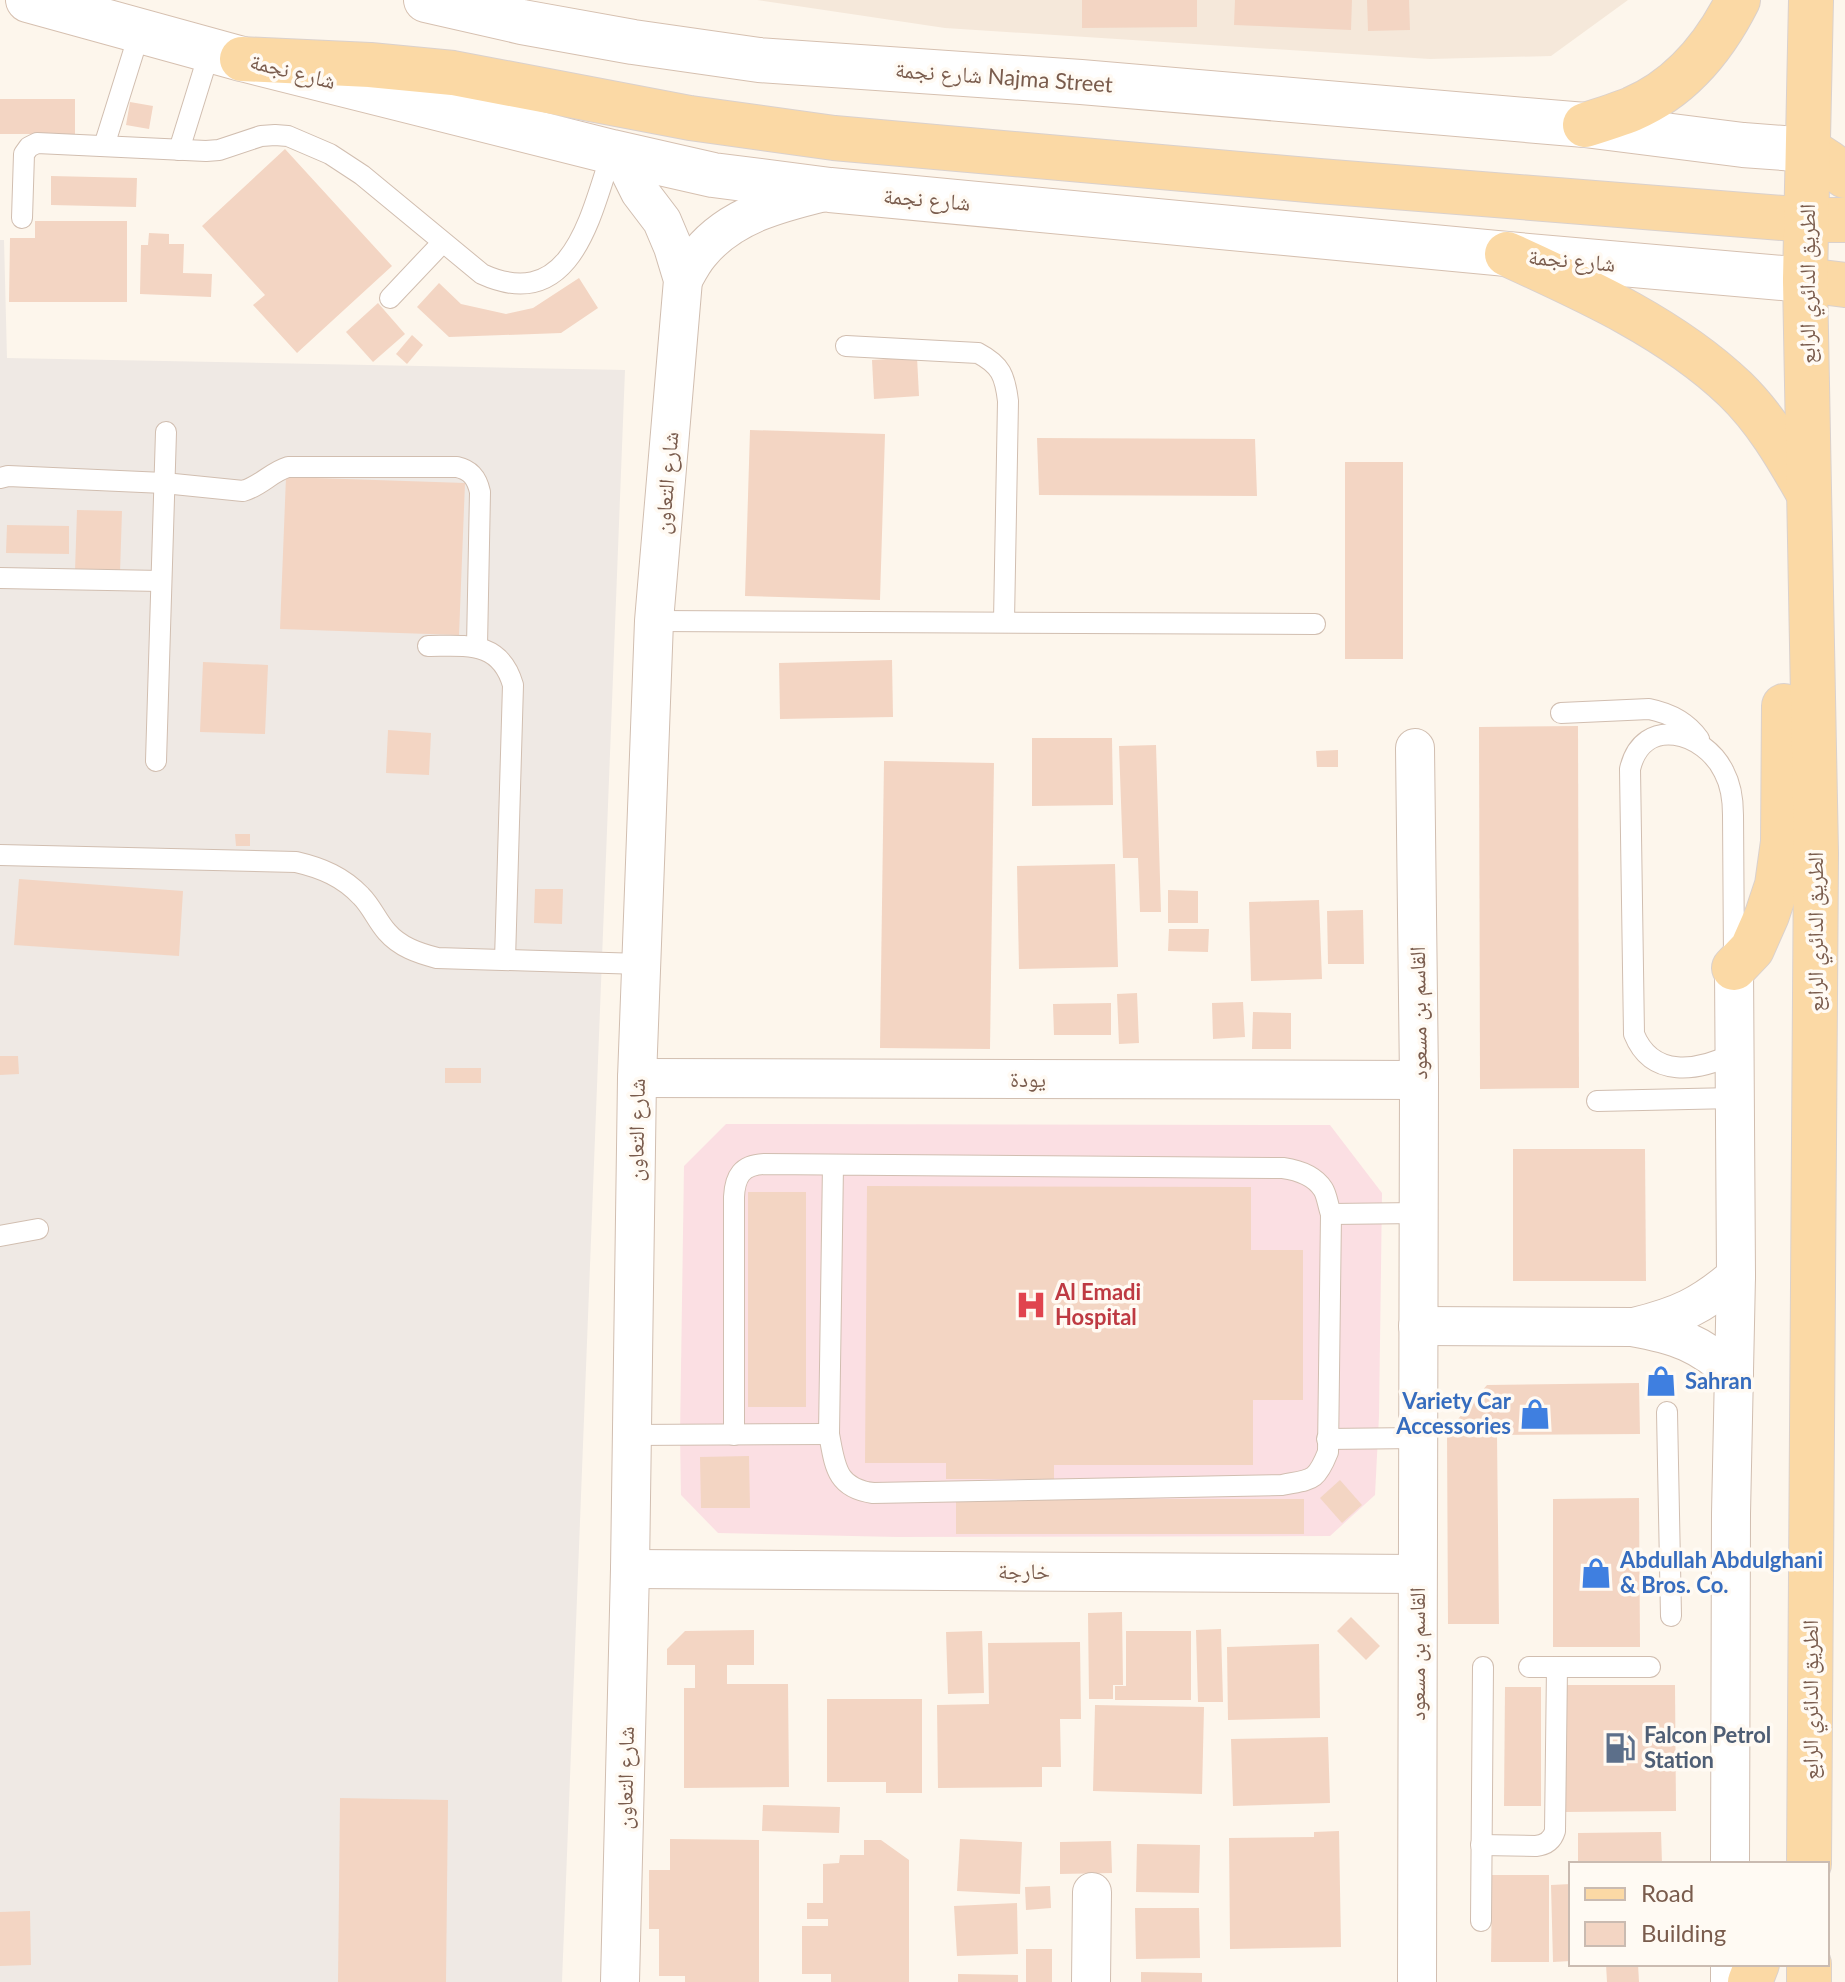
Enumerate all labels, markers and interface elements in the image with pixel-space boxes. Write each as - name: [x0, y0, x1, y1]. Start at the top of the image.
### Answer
- street label: شارع نجمة: [247, 47, 339, 95]
- street label: شارع نجمة Najma Street: [894, 55, 1114, 99]
- street label: شارع نجمة: [882, 181, 972, 217]
- street label: الطريق الدائري الرابع: [1793, 204, 1825, 364]
- street label: شارع نجمة: [1527, 242, 1617, 278]
- street label: شارع التعاون: [648, 430, 684, 536]
- street label: الطريق الدائري الرابع: [1801, 852, 1833, 1012]
- street label: القاسم بن مسعود: [1403, 946, 1434, 1080]
- street label: يودة: [1010, 1065, 1046, 1092]
- street label: شارع التعاون: [621, 1078, 651, 1182]
- place label: Al Emadi Hospital: [1054, 1278, 1141, 1330]
- hospital icon: Al Emadi Hospital: [1014, 1288, 1048, 1322]
- shop icon: Sahran: [1644, 1364, 1678, 1398]
- place label: Sahran: [1685, 1367, 1752, 1394]
- place label: Variety Car Accessories: [1395, 1387, 1512, 1439]
- shop icon: Variety Car Accessories: [1518, 1397, 1552, 1431]
- place label: Abdullah Abdulghani & Bros. Co.: [1619, 1546, 1823, 1598]
- shop icon: Abdullah Abdulghani & Bros. Co.: [1579, 1556, 1613, 1590]
- street label: خارجة: [998, 1557, 1050, 1584]
- street label: القاسم بن مسعود: [1403, 1587, 1432, 1721]
- street label: الطريق الدائري الرابع: [1796, 1620, 1828, 1780]
- place label: Falcon Petrol Station: [1644, 1721, 1771, 1773]
- street label: شارع التعاون: [610, 1726, 640, 1830]
- fuel station icon: Falcon Petrol Station: [1603, 1731, 1637, 1765]
- legend: [1569, 1862, 1829, 1966]
- text: Road: [1641, 1878, 1694, 1907]
- text: Building: [1641, 1918, 1726, 1947]

